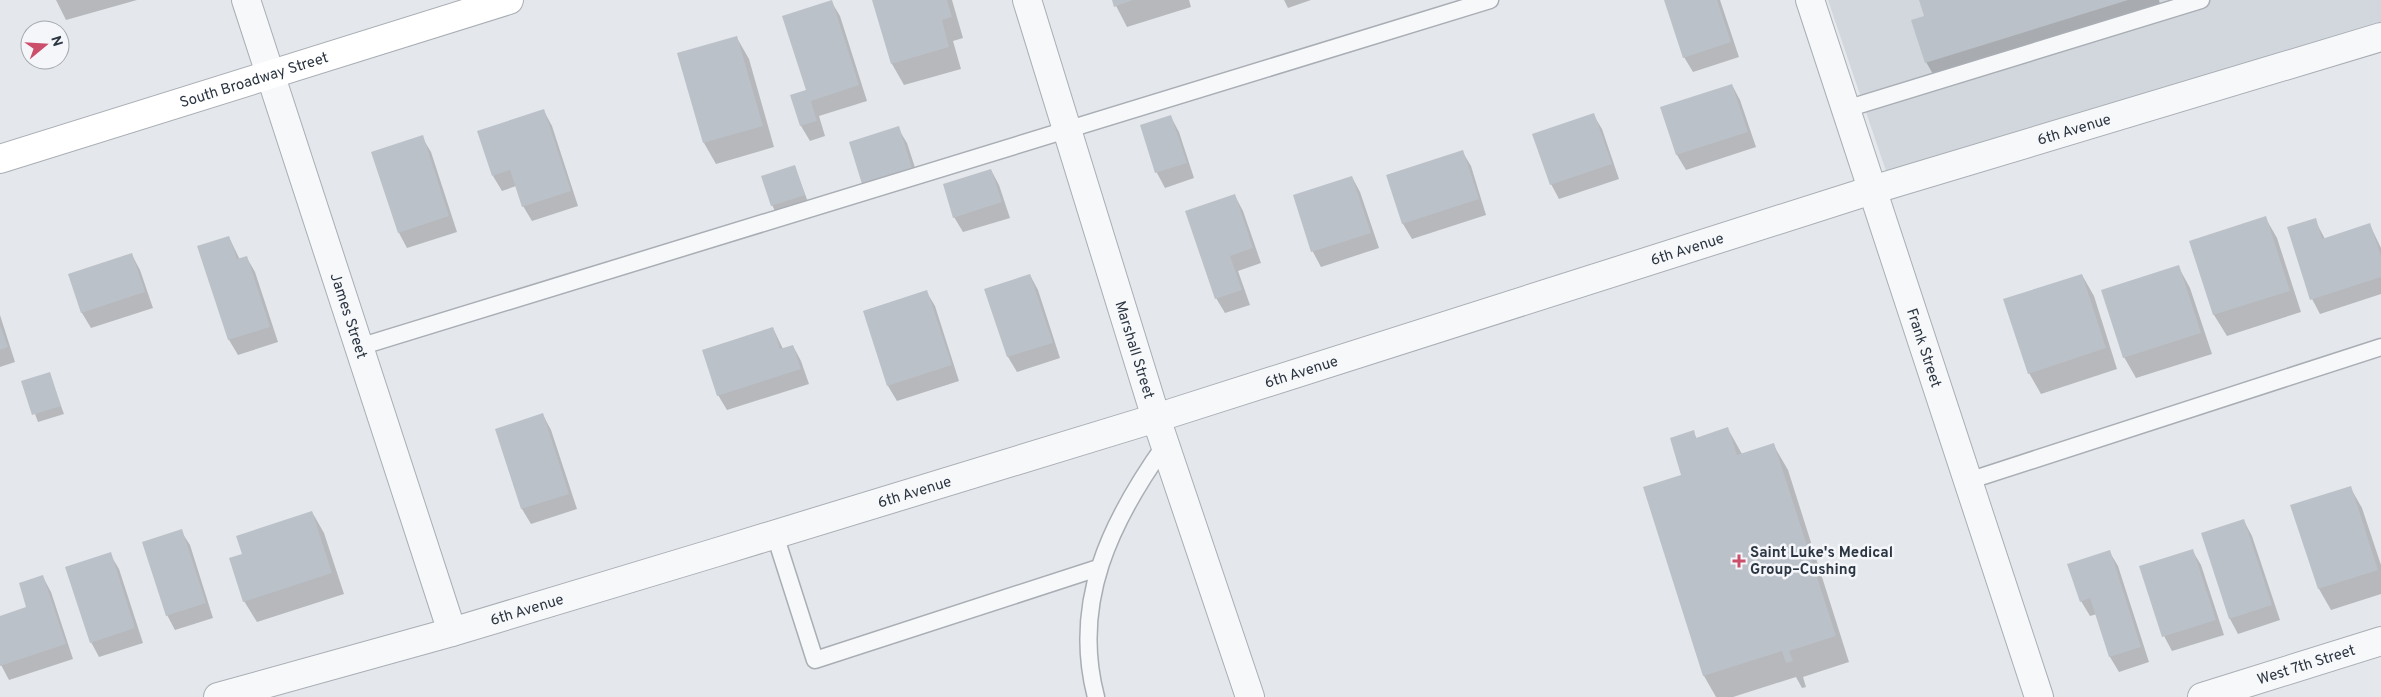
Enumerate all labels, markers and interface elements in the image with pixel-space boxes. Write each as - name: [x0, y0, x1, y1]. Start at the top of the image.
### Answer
- north arrow: [20, 20, 70, 70]
- text: N: [46, 34, 66, 49]
- street label: South Broadway Street: [178, 49, 331, 113]
- street label: 6th Avenue: [2035, 111, 2113, 151]
- street label: 6th Avenue: [1648, 230, 1727, 271]
- street label: James Street: [325, 271, 370, 361]
- street label: Marshall Street: [1109, 299, 1158, 402]
- street label: Frank Street: [1901, 306, 1945, 390]
- street label: 6th Avenue: [1263, 353, 1341, 394]
- street label: 6th Avenue: [876, 473, 954, 513]
- place label: Saint Luke's Medical Group–Cushing: [1750, 544, 1893, 580]
- marker: Saint Luke's Medical Group–Cushing: [1732, 554, 1746, 568]
- street label: 6th Avenue: [488, 591, 566, 631]
- street label: West 7th Street: [2255, 642, 2358, 690]

